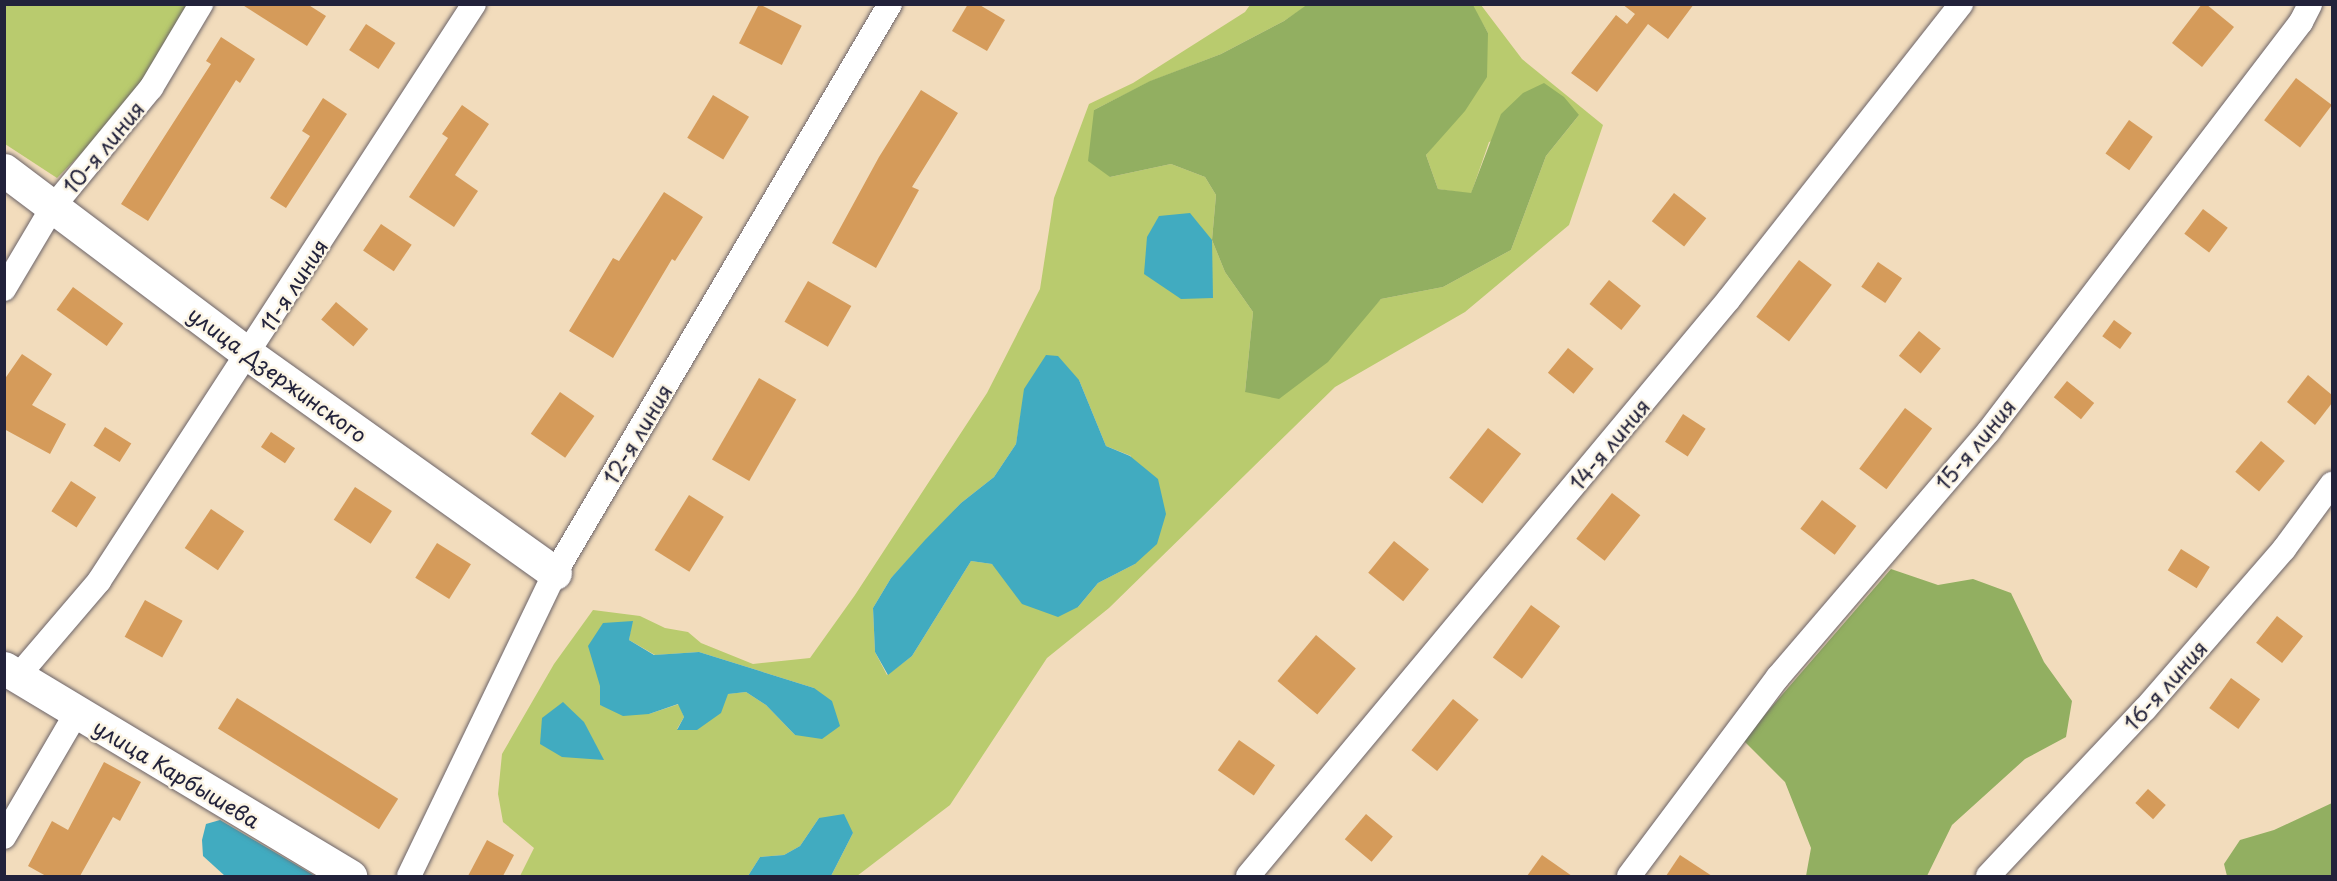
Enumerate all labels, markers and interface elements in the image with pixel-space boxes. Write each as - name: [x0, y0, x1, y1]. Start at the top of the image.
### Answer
- street label: 10-я линия: [57, 95, 149, 199]
- street label: 11-я линия: [254, 234, 332, 336]
- street label: улица Дзержинского: [183, 300, 373, 448]
- street label: 12-я линия: [597, 379, 677, 489]
- street label: 14-я линия: [1563, 393, 1655, 495]
- street label: 15-я линия: [1930, 393, 2020, 495]
- street label: 16-я линия: [2118, 635, 2212, 735]
- street label: улица Карбышева: [89, 713, 265, 833]

